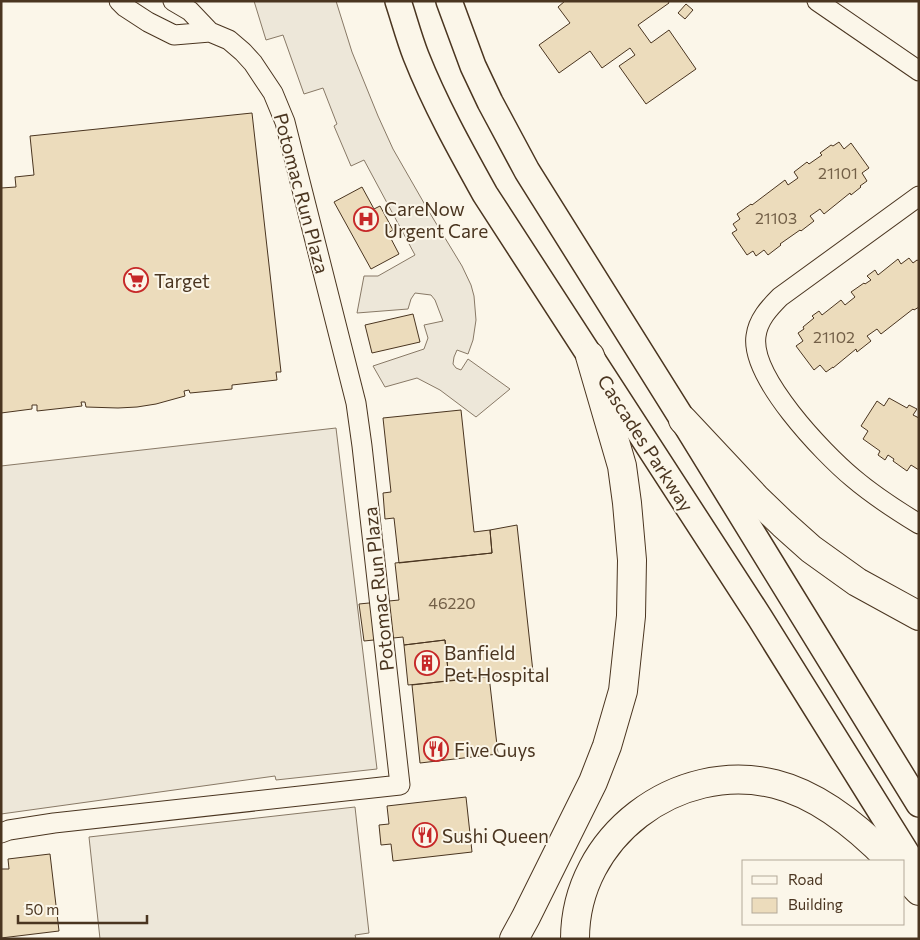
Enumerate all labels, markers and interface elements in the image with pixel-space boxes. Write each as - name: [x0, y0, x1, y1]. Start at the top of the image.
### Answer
- street label: Potomac Run Plaza: [270, 110, 334, 276]
- house number: 21101: [818, 163, 858, 182]
- place label: CareNow Urgent Care: [384, 197, 488, 242]
- hospital icon: CareNow Urgent Care: [353, 206, 379, 232]
- house number: 21103: [755, 208, 797, 227]
- supermarket icon: Target: [123, 267, 149, 293]
- place label: Target: [154, 269, 210, 292]
- house number: 21102: [813, 327, 855, 346]
- street label: Cascades Parkway: [593, 370, 699, 516]
- street label: Potomac Run Plaza: [358, 506, 398, 672]
- house number: 46220: [428, 593, 476, 612]
- place label: Banfield Pet Hospital: [444, 641, 550, 686]
- building icon: Banfield Pet Hospital: [414, 650, 440, 676]
- restaurant icon: Five Guys: [423, 736, 449, 762]
- place label: Five Guys: [454, 738, 536, 761]
- restaurant icon: Sushi Queen: [412, 822, 438, 848]
- place label: Sushi Queen: [442, 824, 549, 847]
- legend: [742, 860, 905, 925]
- text: Road: [788, 870, 823, 888]
- scale bar: [18, 892, 146, 924]
- text: Building: [788, 895, 843, 913]
- text: 50 m: [25, 900, 59, 918]

